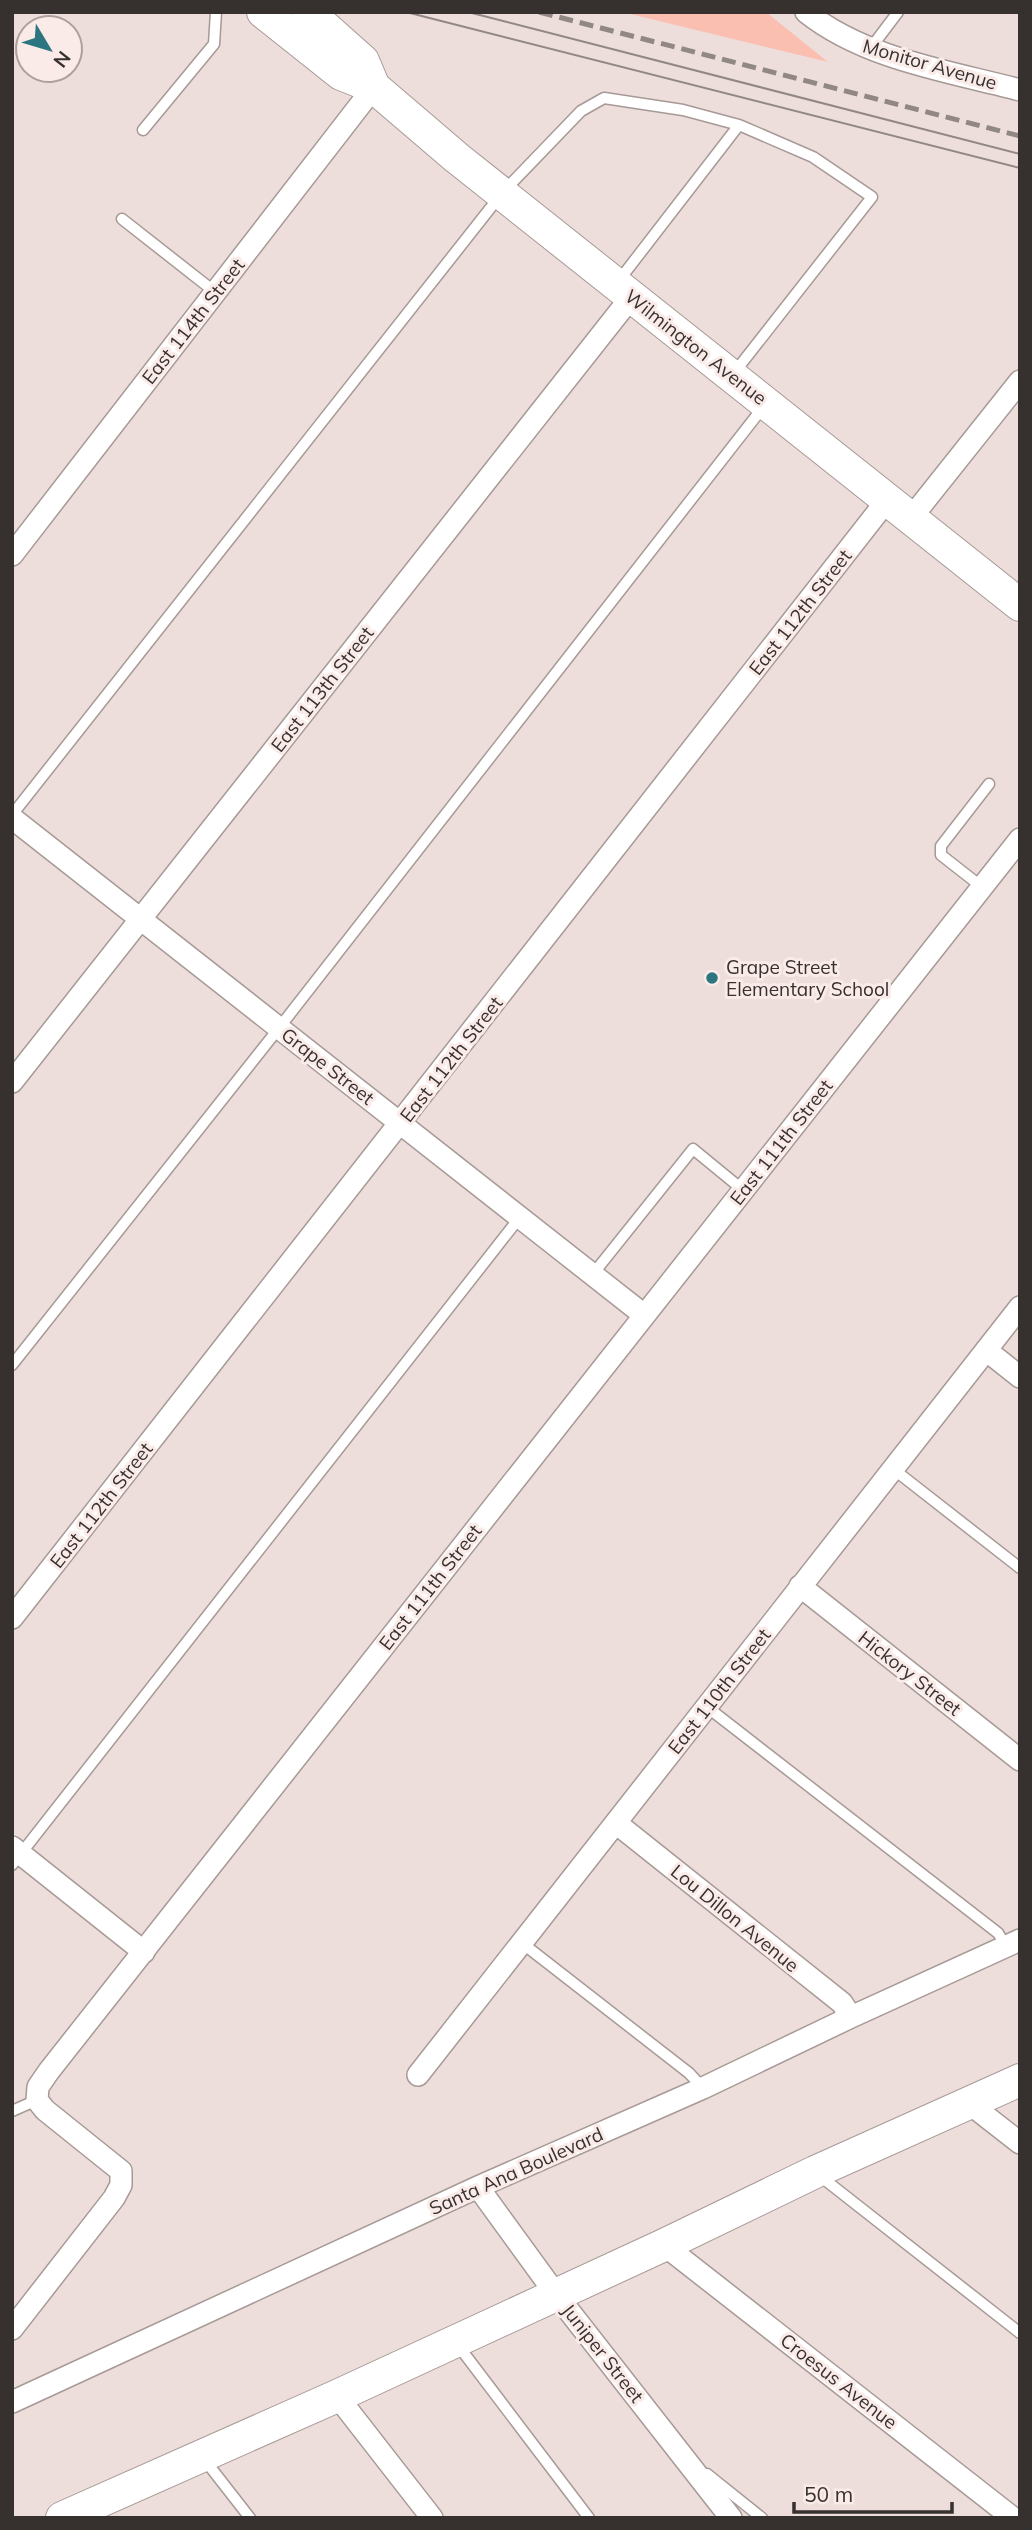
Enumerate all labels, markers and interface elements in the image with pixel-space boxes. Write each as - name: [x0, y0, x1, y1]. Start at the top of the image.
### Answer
- north arrow: [14, 14, 84, 84]
- street label: Monitor Avenue: [860, 33, 1000, 95]
- text: N: [49, 46, 76, 73]
- street label: East 114th Street: [136, 253, 250, 389]
- street label: Wilmington Avenue: [620, 284, 772, 410]
- street label: East 112th Street: [743, 544, 857, 680]
- street label: East 113th Street: [265, 621, 379, 757]
- place label: Grape Street Elementary School: [726, 955, 889, 1001]
- marker: Grape Street Elementary School: [704, 970, 720, 986]
- street label: East 112th Street: [394, 991, 508, 1127]
- street label: Grape Street: [277, 1022, 380, 1110]
- street label: East 111th Street: [724, 1074, 838, 1210]
- street label: East 112th Street: [44, 1437, 158, 1573]
- street label: East 111th Street: [373, 1519, 487, 1655]
- street label: East 110th Street: [662, 1623, 776, 1759]
- street label: Hickory Street: [854, 1625, 966, 1721]
- street label: Lou Dillon Avenue: [666, 1859, 804, 1977]
- street label: Santa Ana Boulevard: [425, 2122, 607, 2220]
- street label: Juniper Street: [557, 2299, 649, 2408]
- street label: Croesus Avenue: [776, 2328, 902, 2434]
- scale bar: [794, 2470, 951, 2514]
- text: 50 m: [804, 2481, 853, 2507]

